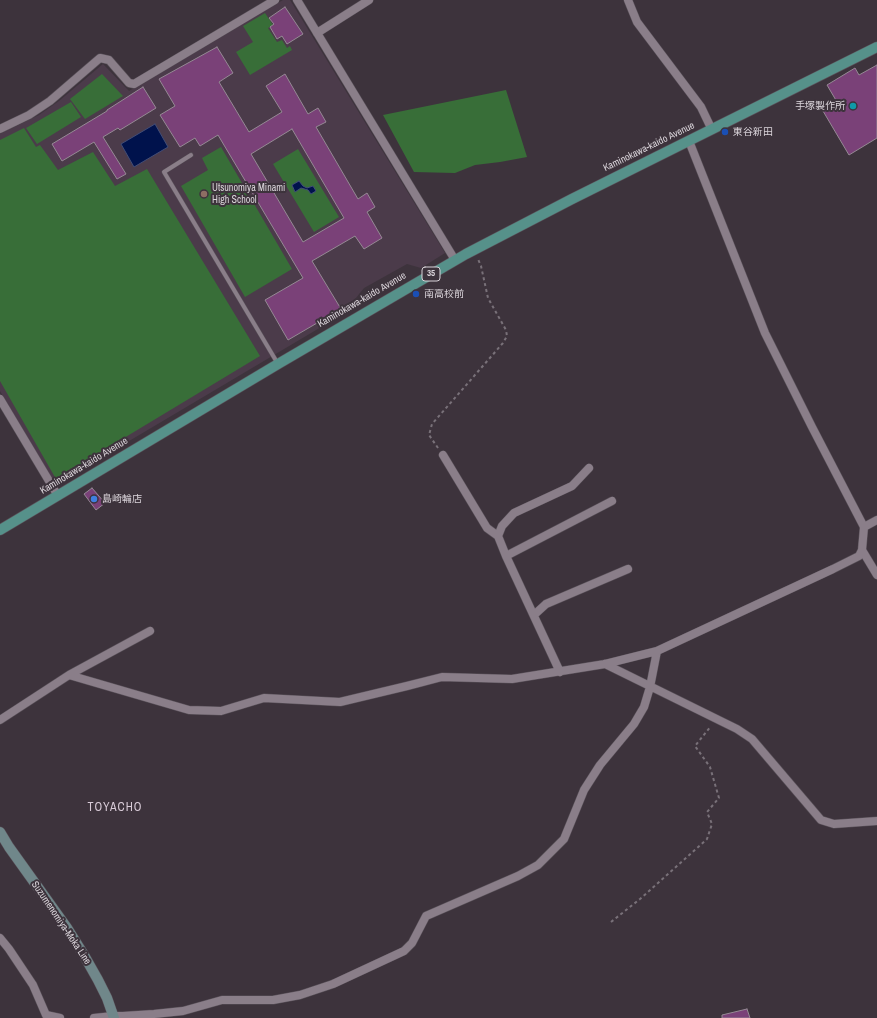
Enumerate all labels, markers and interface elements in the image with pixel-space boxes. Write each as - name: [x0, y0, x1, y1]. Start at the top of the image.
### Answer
- place label: 手塚製作所: [795, 100, 845, 112]
- marker: 手塚製作所: [848, 101, 858, 111]
- street label: Kaminokawa-kaido Avenue: [601, 120, 697, 174]
- place label: 東谷新田: [733, 126, 773, 138]
- marker: 東谷新田: [720, 127, 730, 137]
- place label: Utsunomiya Minami High School: [212, 182, 285, 206]
- marker: Utsunomiya Minami High School: [199, 189, 209, 199]
- road number: 35: [422, 267, 440, 281]
- street label: Kaminokawa-kaido Avenue: [316, 270, 408, 330]
- place label: 南高校前: [424, 288, 464, 300]
- marker: 南高校前: [411, 289, 421, 299]
- street label: Kaminokawa-kaido Avenue: [38, 435, 130, 497]
- place label: 島崎輪店: [102, 493, 142, 505]
- marker: 島崎輪店: [89, 494, 99, 504]
- district label: TOYACHO: [88, 801, 142, 815]
- street label: Suzumenomiya-Moka Line: [29, 879, 93, 967]

